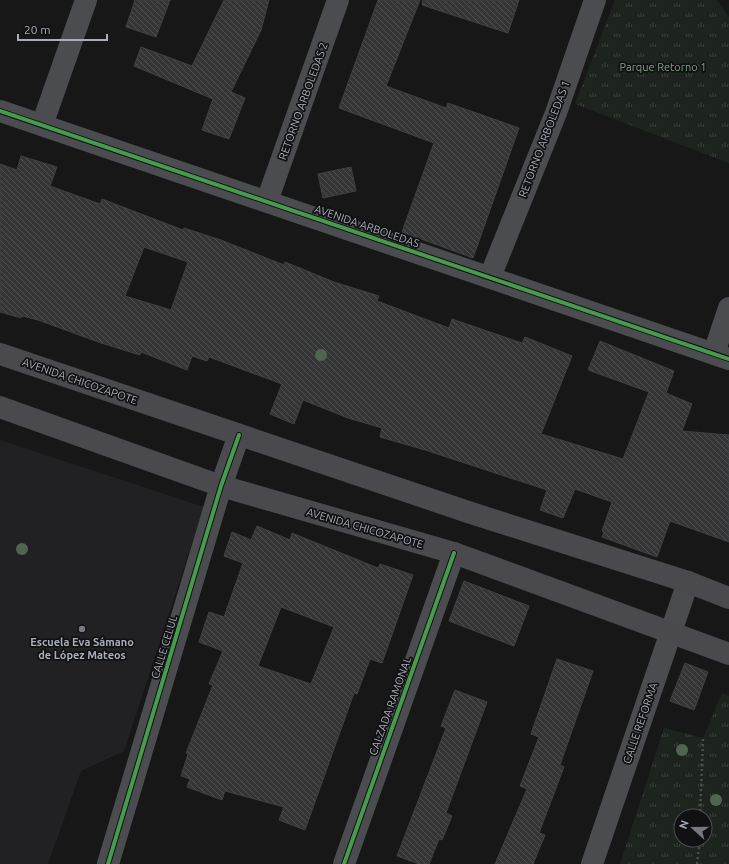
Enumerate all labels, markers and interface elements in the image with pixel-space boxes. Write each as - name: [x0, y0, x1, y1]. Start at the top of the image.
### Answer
- scale bar: [18, 16, 107, 42]
- text: 20 m: [24, 23, 51, 36]
- street label: RETORNO ARBOLEDAS 2: [276, 41, 330, 161]
- park label: Parque Retorno 1: [620, 61, 706, 73]
- street label: RETORNO ARBOLEDAS 1: [516, 79, 572, 199]
- street label: AVENIDA ARBOLEDAS: [313, 202, 421, 250]
- street label: AVENIDA CHICOZAPOTE: [21, 356, 139, 406]
- street label: AVENIDA CHICOZAPOTE: [305, 506, 425, 550]
- street label: CALLE CELUL: [149, 614, 179, 680]
- marker: Escuela Eva Sámano de López Mateos: [77, 624, 87, 634]
- place label: Escuela Eva Sámano de López Mateos: [30, 636, 134, 661]
- street label: CALZADA RAMONAL: [367, 655, 414, 757]
- street label: CALLE REFORMA: [620, 680, 660, 765]
- north arrow: [673, 808, 713, 848]
- text: N: [677, 818, 691, 830]

